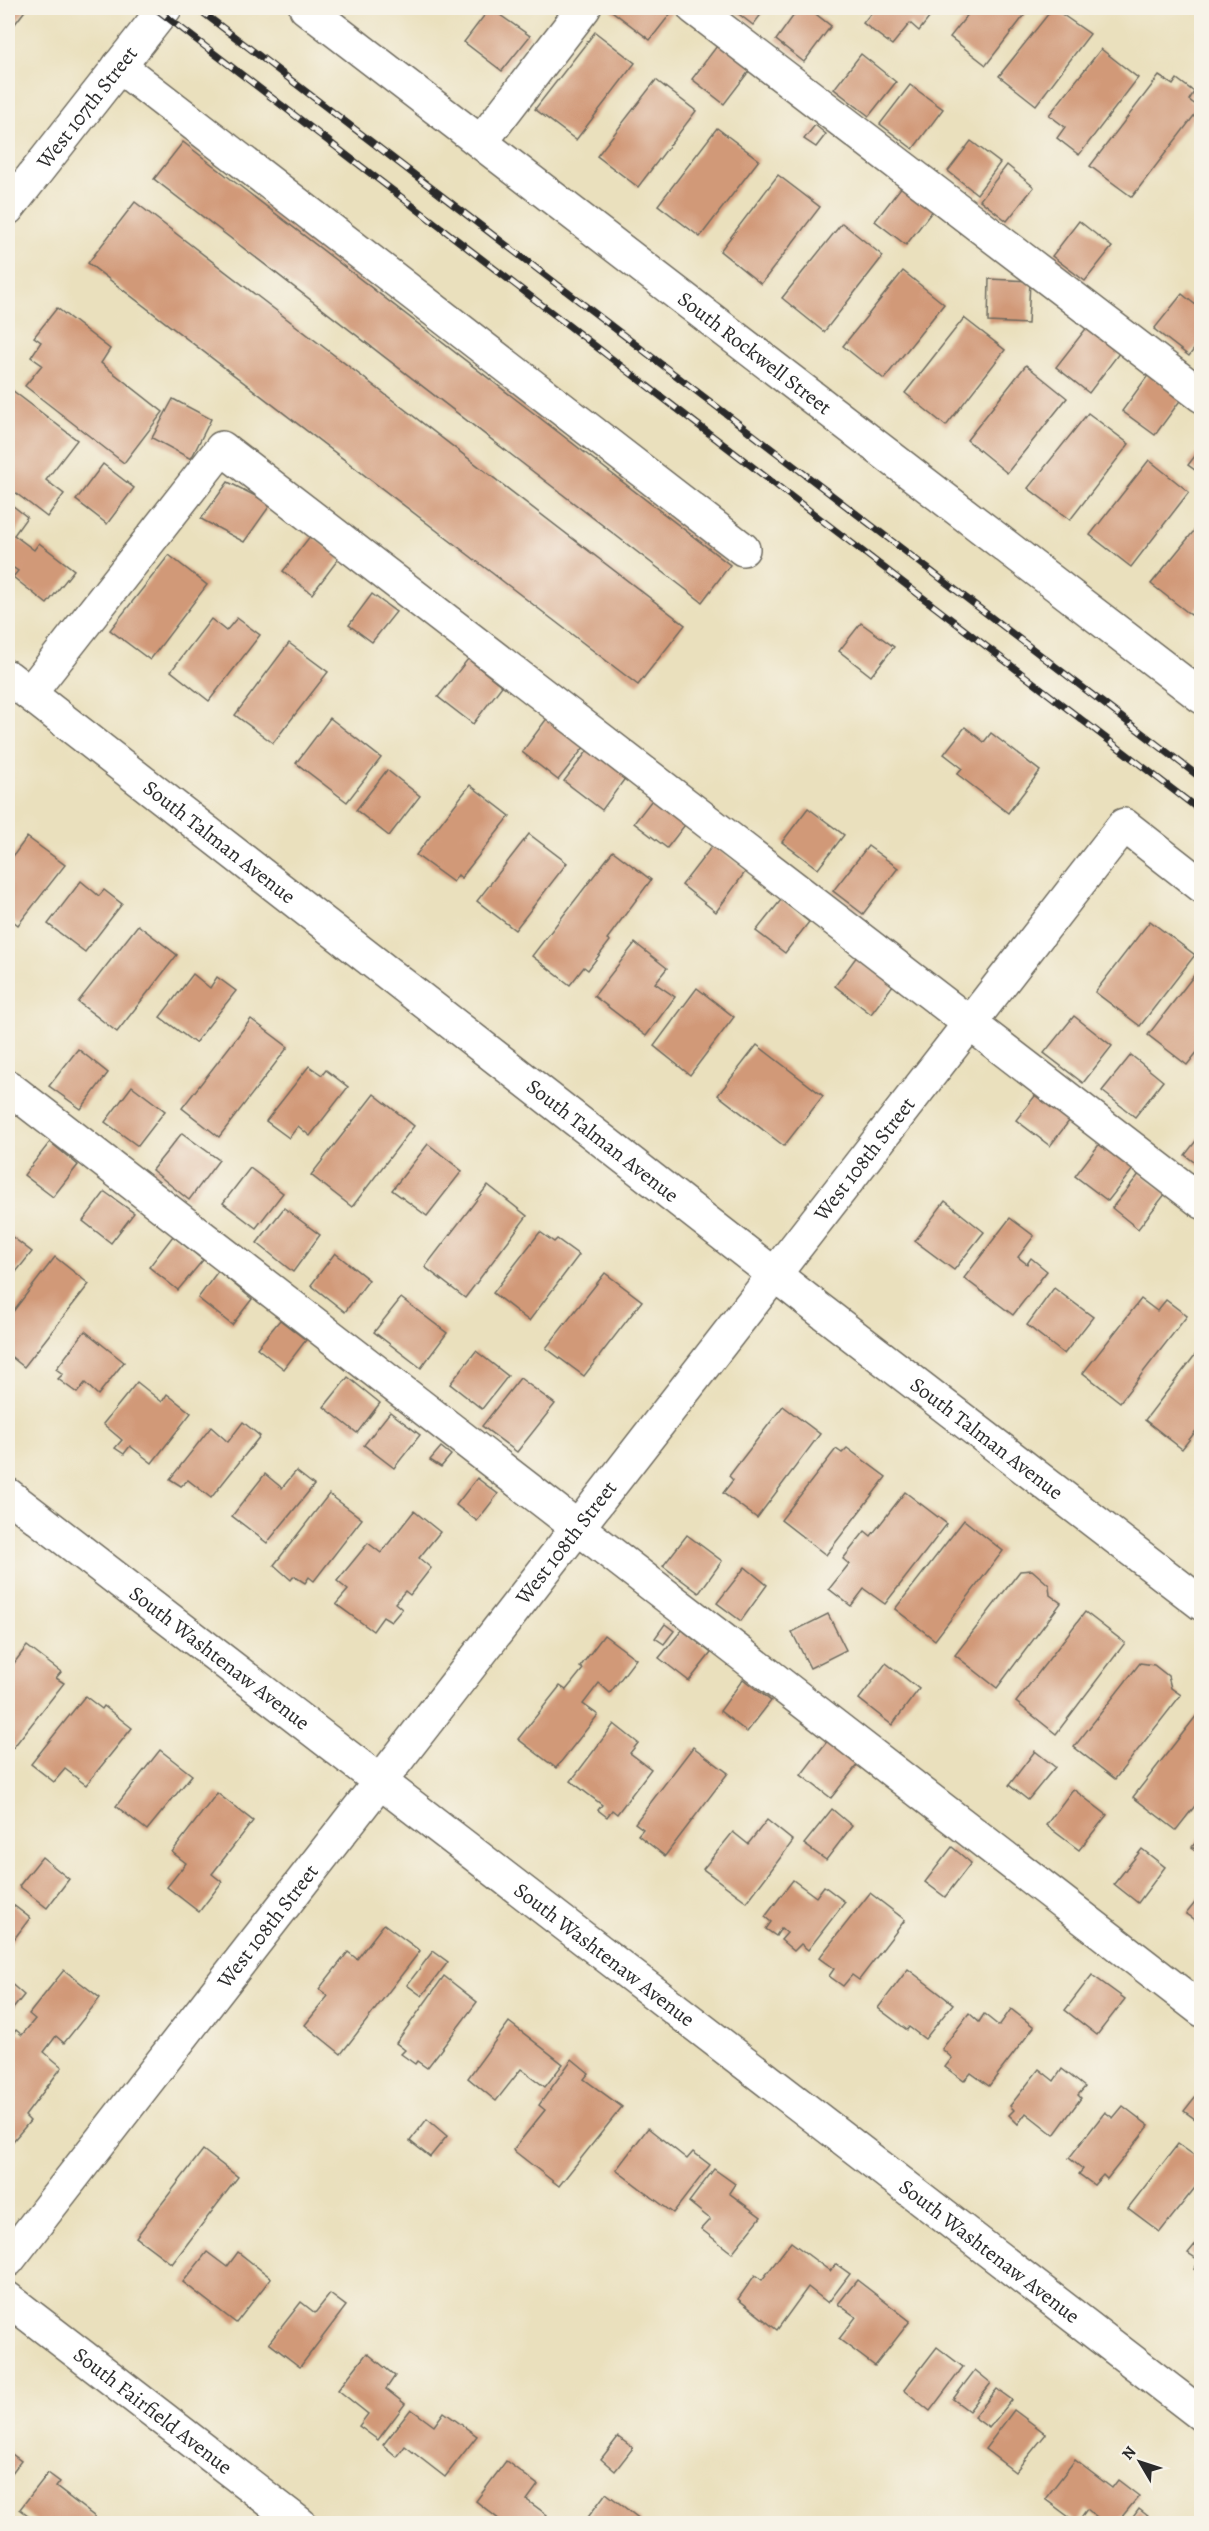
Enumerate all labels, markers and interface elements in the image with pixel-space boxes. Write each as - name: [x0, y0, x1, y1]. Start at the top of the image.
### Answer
- street label: West 107th Street: [30, 40, 144, 175]
- street label: South Rockwell Street: [672, 285, 837, 421]
- street label: South Talman Avenue: [137, 774, 301, 910]
- street label: South Talman Avenue: [521, 1072, 684, 1209]
- street label: West 108th Street: [807, 1091, 921, 1227]
- street label: South Talman Avenue: [905, 1371, 1069, 1506]
- street label: West 108th Street: [508, 1475, 623, 1611]
- street label: South Washtenaw Avenue: [123, 1579, 316, 1737]
- street label: West 108th Street: [210, 1858, 325, 1995]
- street label: South Washtenaw Avenue: [508, 1876, 701, 2033]
- street label: South Washtenaw Avenue: [893, 2173, 1086, 2330]
- street label: South Fairfield Avenue: [68, 2341, 238, 2481]
- north arrow: [1110, 2432, 1170, 2492]
- text: N: [1117, 2441, 1142, 2465]

